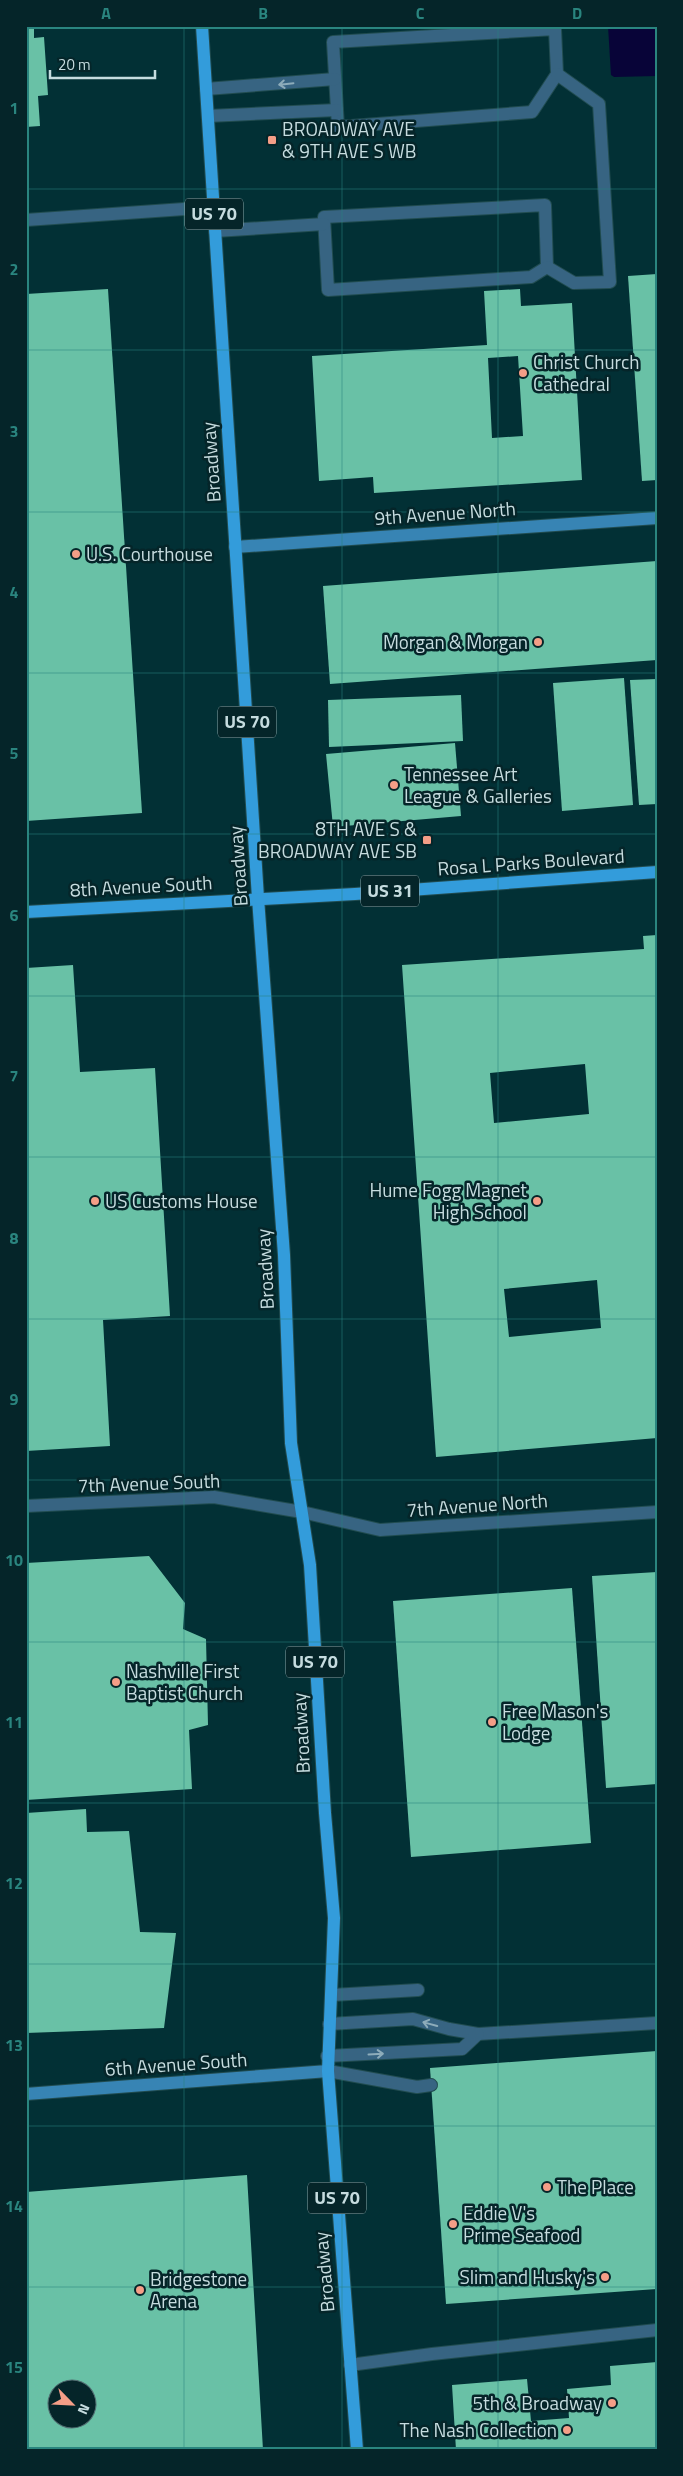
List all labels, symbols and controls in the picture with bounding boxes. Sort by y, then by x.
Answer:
text: A [101,1,111,25]
text: B [258,1,268,25]
text: C [416,1,425,25]
text: D [572,1,582,25]
scale bar [50,48,155,80]
text: 20 m [58,53,91,76]
one-way arrow [278,79,294,89]
text: 1 [10,96,18,120]
place label: BROADWAY AVE & 9TH AVE S WB [282,114,416,165]
marker: BROADWAY AVE & 9TH AVE S WB [266,134,278,146]
road number: US 70 [185,198,243,230]
text: 2 [10,257,18,281]
place label: Christ Church Cathedral [533,347,639,398]
marker: Christ Church Cathedral [517,367,529,379]
text: 3 [10,419,18,443]
street label: Broadway [193,421,228,503]
street label: 9th Avenue North [373,493,517,532]
place label: U.S. Courthouse [86,539,213,568]
marker: U.S. Courthouse [70,548,82,560]
text: 4 [10,580,19,604]
place label: Morgan & Morgan [383,627,528,656]
marker: Morgan & Morgan [532,636,544,648]
road number: US 70 [218,706,276,738]
text: 5 [10,741,19,765]
place label: Tennessee Art League & Galleries [404,759,552,810]
marker: Tennessee Art League & Galleries [388,779,400,791]
place label: 8TH AVE S & BROADWAY AVE SB [258,814,417,865]
street label: Broadway [220,825,255,907]
marker: 8TH AVE S & BROADWAY AVE SB [421,834,433,846]
street label: Rosa L Parks Boulevard [437,841,625,882]
street label: 8th Avenue South [69,867,213,904]
road number: US 31 [361,876,419,906]
text: 6 [10,903,19,927]
text: 7 [10,1064,18,1088]
place label: Hume Fogg Magnet High School [369,1175,527,1226]
place label: US Customs House [105,1186,258,1215]
marker: US Customs House [89,1195,101,1207]
marker: Hume Fogg Magnet High School [531,1195,543,1207]
text: 8 [10,1226,19,1250]
street label: Broadway [248,1228,281,1310]
text: 9 [10,1387,19,1411]
street label: 7th Avenue South [77,1466,221,1499]
street label: 7th Avenue North [405,1485,549,1524]
text: 10 [5,1548,23,1572]
road number: US 70 [286,1646,344,1678]
place label: Nashville First Baptist Church [126,1656,243,1707]
marker: Nashville First Baptist Church [110,1676,122,1688]
street label: Broadway [284,1692,317,1774]
place label: Free Mason's Lodge [502,1696,609,1747]
text: 11 [5,1710,23,1734]
marker: Free Mason's Lodge [486,1716,498,1728]
text: 12 [5,1871,23,1895]
one-way arrow [422,2019,438,2029]
text: 13 [5,2033,23,2057]
street label: 6th Avenue South [104,2044,248,2083]
one-way arrow [368,2049,384,2058]
place label: The Place [557,2172,634,2201]
marker: The Place [541,2181,553,2193]
road number: US 70 [308,2182,366,2214]
text: 14 [5,2194,23,2218]
place label: Eddie V's Prime Seafood [463,2198,580,2249]
marker: Eddie V's Prime Seafood [447,2218,459,2230]
street label: Broadway [306,2231,341,2313]
place label: Slim and Husky's [459,2262,595,2291]
place label: Bridgestone Arena [150,2264,247,2315]
marker: Slim and Husky's [599,2271,611,2283]
marker: Bridgestone Arena [134,2284,146,2296]
text: 15 [5,2355,23,2379]
north arrow [48,2378,98,2428]
place label: 5th & Broadway [472,2388,602,2417]
marker: 5th & Broadway [606,2397,618,2409]
text: N [73,2401,96,2418]
place label: The Nash Collection [400,2415,557,2444]
marker: The Nash Collection [561,2424,573,2436]

